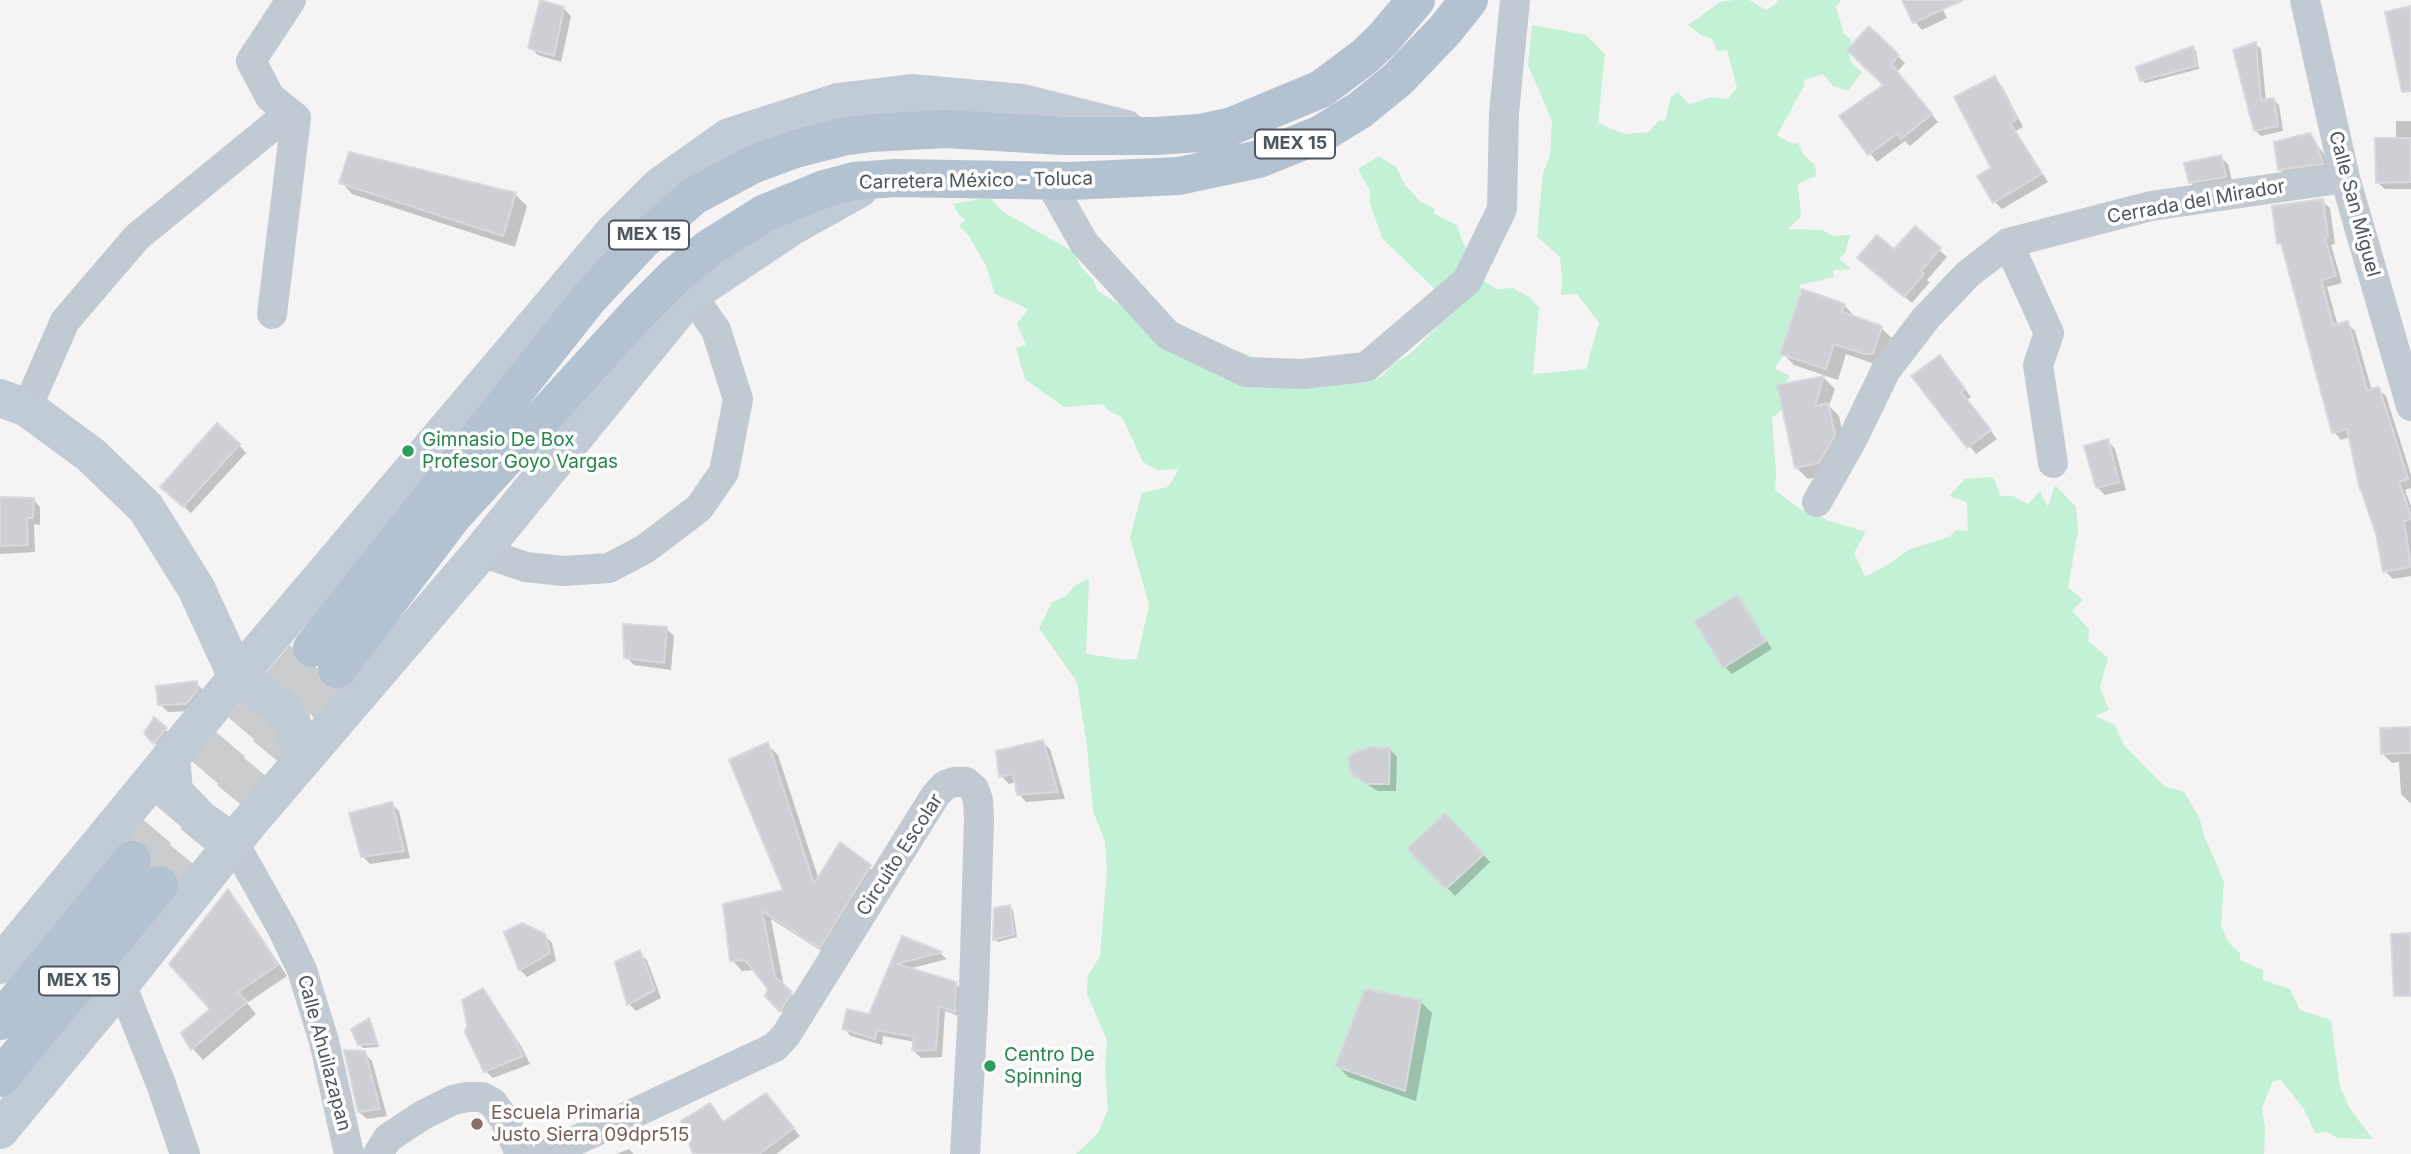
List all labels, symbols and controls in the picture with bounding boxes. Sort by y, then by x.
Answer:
street label: Calle San Miguel [2324,129,2384,279]
road number: MEX 15 [1255,130,1335,159]
street label: Carretera México - Toluca [859,168,1093,194]
street label: Cerrada del Mirador [2105,175,2287,229]
road number: MEX 15 [609,220,689,249]
place label: Gimnasio De Box Profesor Goyo Vargas [422,429,618,473]
marker: Gimnasio De Box Profesor Goyo Vargas [400,443,416,459]
street label: Circuito Escolar [852,790,948,920]
road number: MEX 15 [39,966,119,996]
street label: Calle Ahuilazapan [292,973,356,1133]
place label: Centro De Spinning [1004,1044,1095,1088]
marker: Centro De Spinning [982,1058,998,1074]
place label: Escuela Primaria Justo Sierra 09dpr515 [491,1102,689,1146]
marker: Escuela Primaria Justo Sierra 09dpr515 [469,1116,485,1132]

